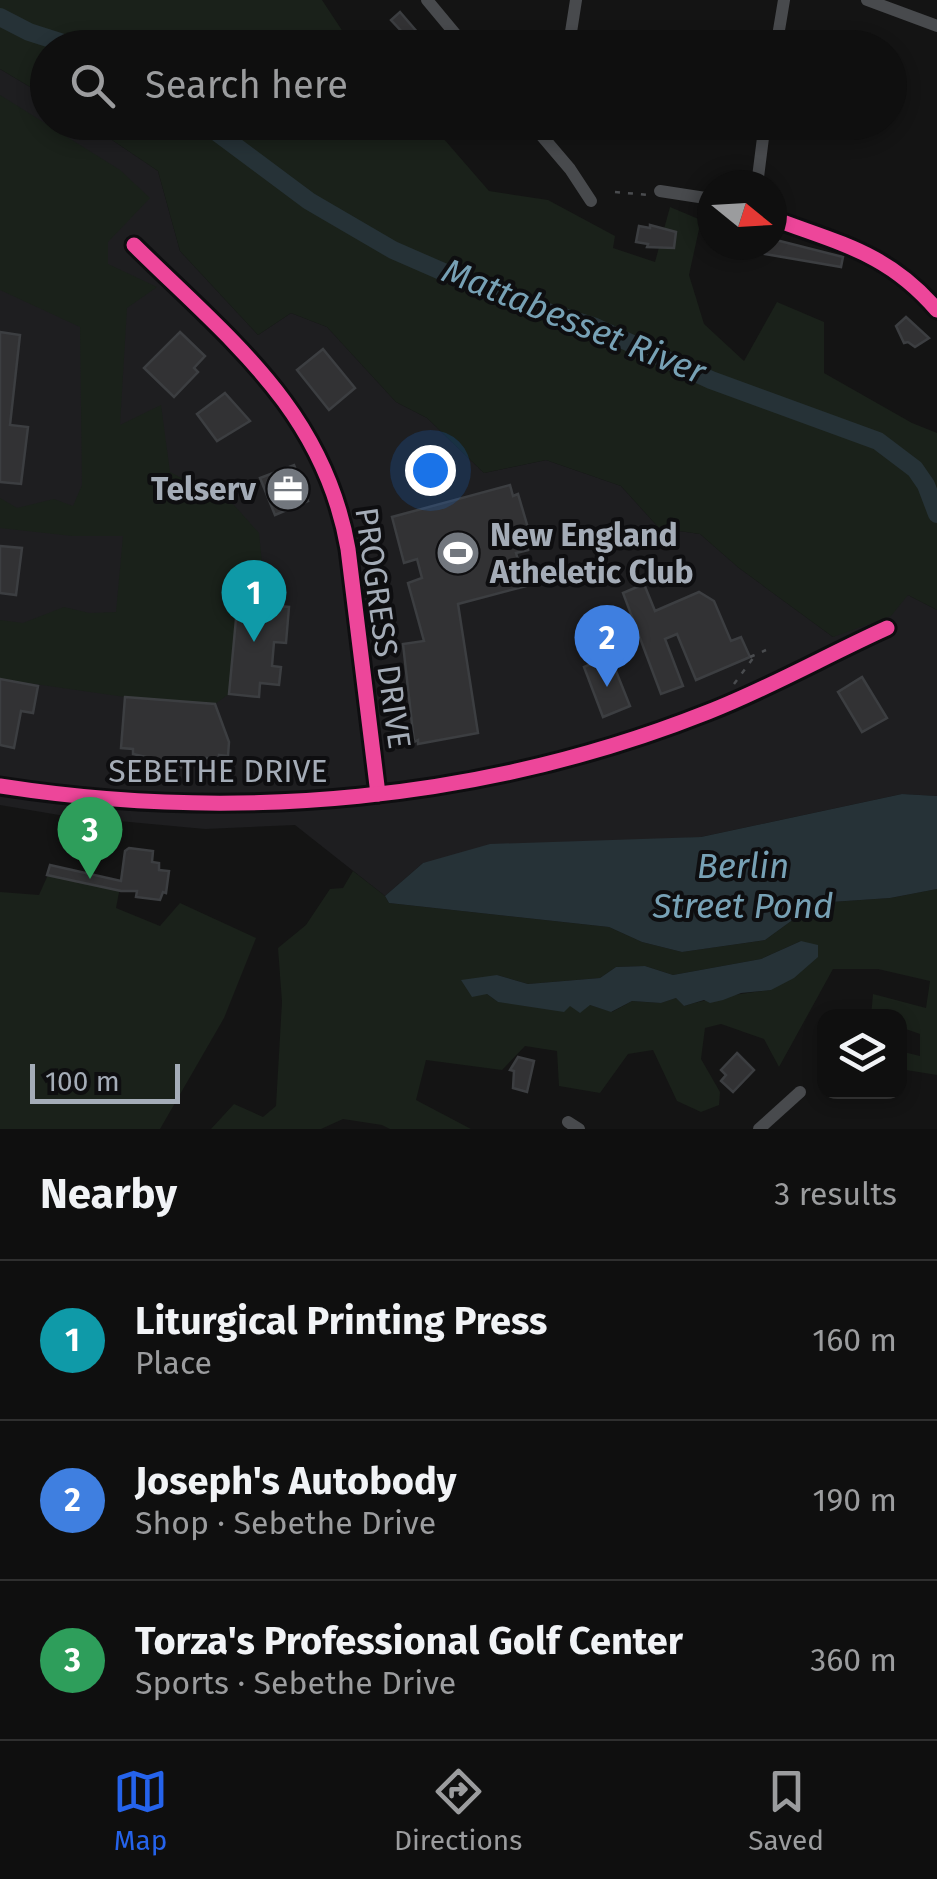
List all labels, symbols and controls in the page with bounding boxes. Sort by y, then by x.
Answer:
search box [30,30,907,140]
icon: search [65,58,120,113]
text: Search here [145,62,348,108]
north arrow [697,170,787,260]
water label: Mattabesset River [436,249,713,394]
your location [405,445,456,496]
office icon: Telserv [265,466,311,512]
place label: Telserv [151,470,257,508]
street label: PROGRESS DRIVE [347,505,419,751]
place label: New England Atheletic Club [489,516,694,591]
sports icon: New England Atheletic Club [435,530,481,576]
pin: 1 [222,560,286,642]
pin: 2 [574,604,640,687]
street label: SEBETHE DRIVE [108,752,328,790]
pin: 3 [58,796,122,879]
water label: Berlin Street Pond [651,845,834,927]
map controls [817,1009,907,1099]
button: layers [817,1009,907,1099]
scale bar [30,1059,180,1104]
text: 100 m [45,1065,120,1098]
text: Nearby [40,1169,177,1219]
text: 3 results [774,1175,897,1213]
text: Liturgical Printing Press [135,1298,547,1344]
text: 1 [65,1321,80,1359]
text: 160 m [812,1321,897,1359]
text: Place [135,1344,212,1382]
text: Joseph's Autobody [135,1458,457,1504]
text: 2 [64,1481,81,1519]
text: 190 m [813,1481,897,1519]
text: Shop · Sebethe Drive [135,1504,436,1542]
text: Torza's Professional Golf Center [135,1618,683,1664]
text: 3 [64,1641,81,1679]
text: 360 m [810,1641,897,1679]
text: Sports · Sebethe Drive [135,1664,456,1702]
tab: Map [113,1764,168,1857]
tab: Directions [394,1764,522,1857]
tab: Saved [748,1764,824,1857]

